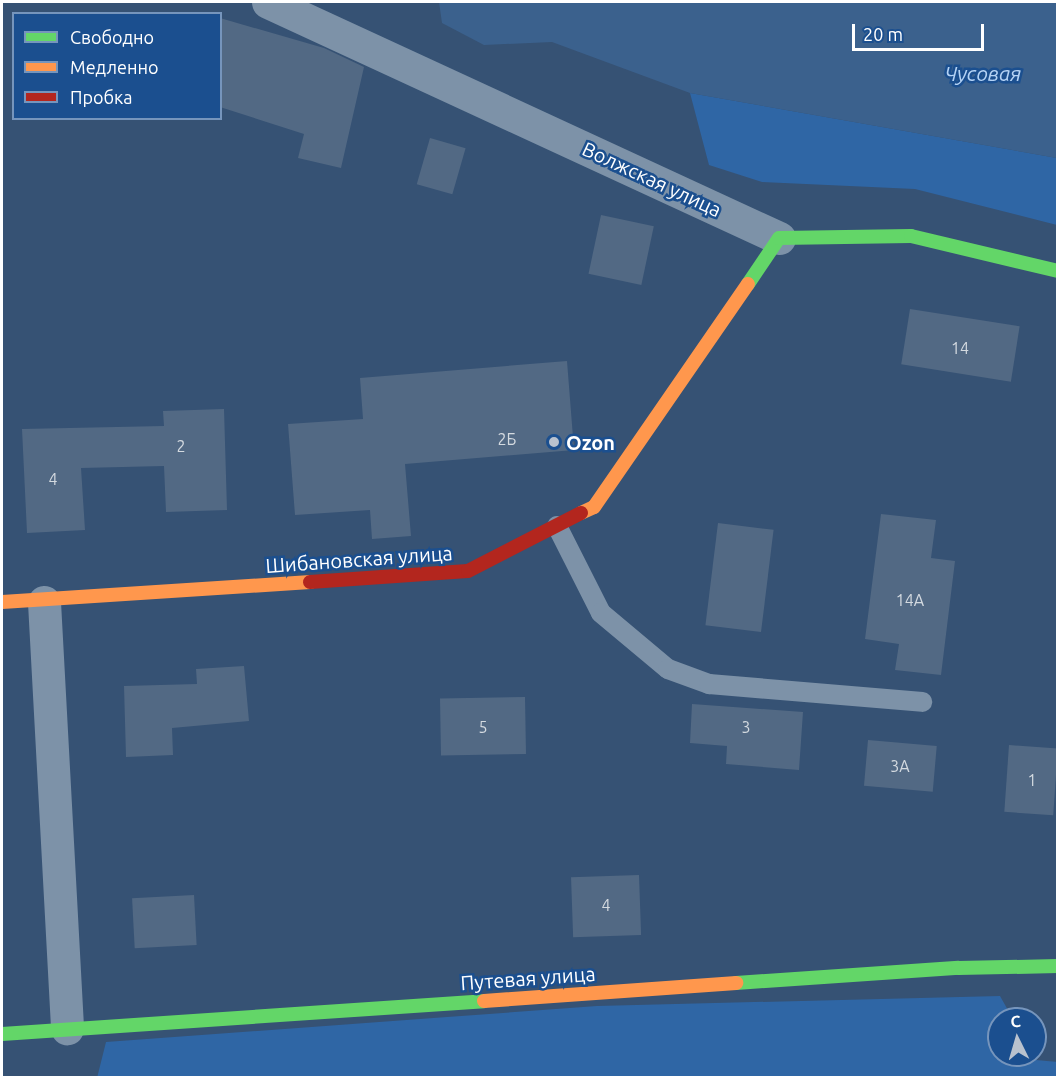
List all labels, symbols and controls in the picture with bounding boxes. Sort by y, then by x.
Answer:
legend [12,12,222,120]
scale bar [855,12,987,50]
text: 20 m [863,24,903,44]
text: Свободно [70,27,154,47]
text: Медленно [70,57,159,77]
water label: Чусовая [945,60,1021,86]
text: Пробка [70,87,133,107]
street label: Волжская улица [579,136,725,222]
house number: 14 [951,338,969,358]
house number: 2Б [498,429,516,449]
place label: Ozon [566,430,615,454]
marker: Ozon [547,435,561,449]
house number: 2 [176,436,186,456]
house number: 4 [48,469,58,489]
street label: Шибановская улица [265,540,453,578]
house number: 14А [896,590,924,610]
house number: 5 [478,717,488,737]
house number: 3 [741,717,751,737]
house number: 3А [890,756,910,776]
house number: 1 [1027,770,1037,790]
house number: 4 [601,895,611,915]
street label: Путевая улица [460,961,596,995]
north arrow [987,1007,1047,1067]
text: С [1010,1012,1021,1030]

